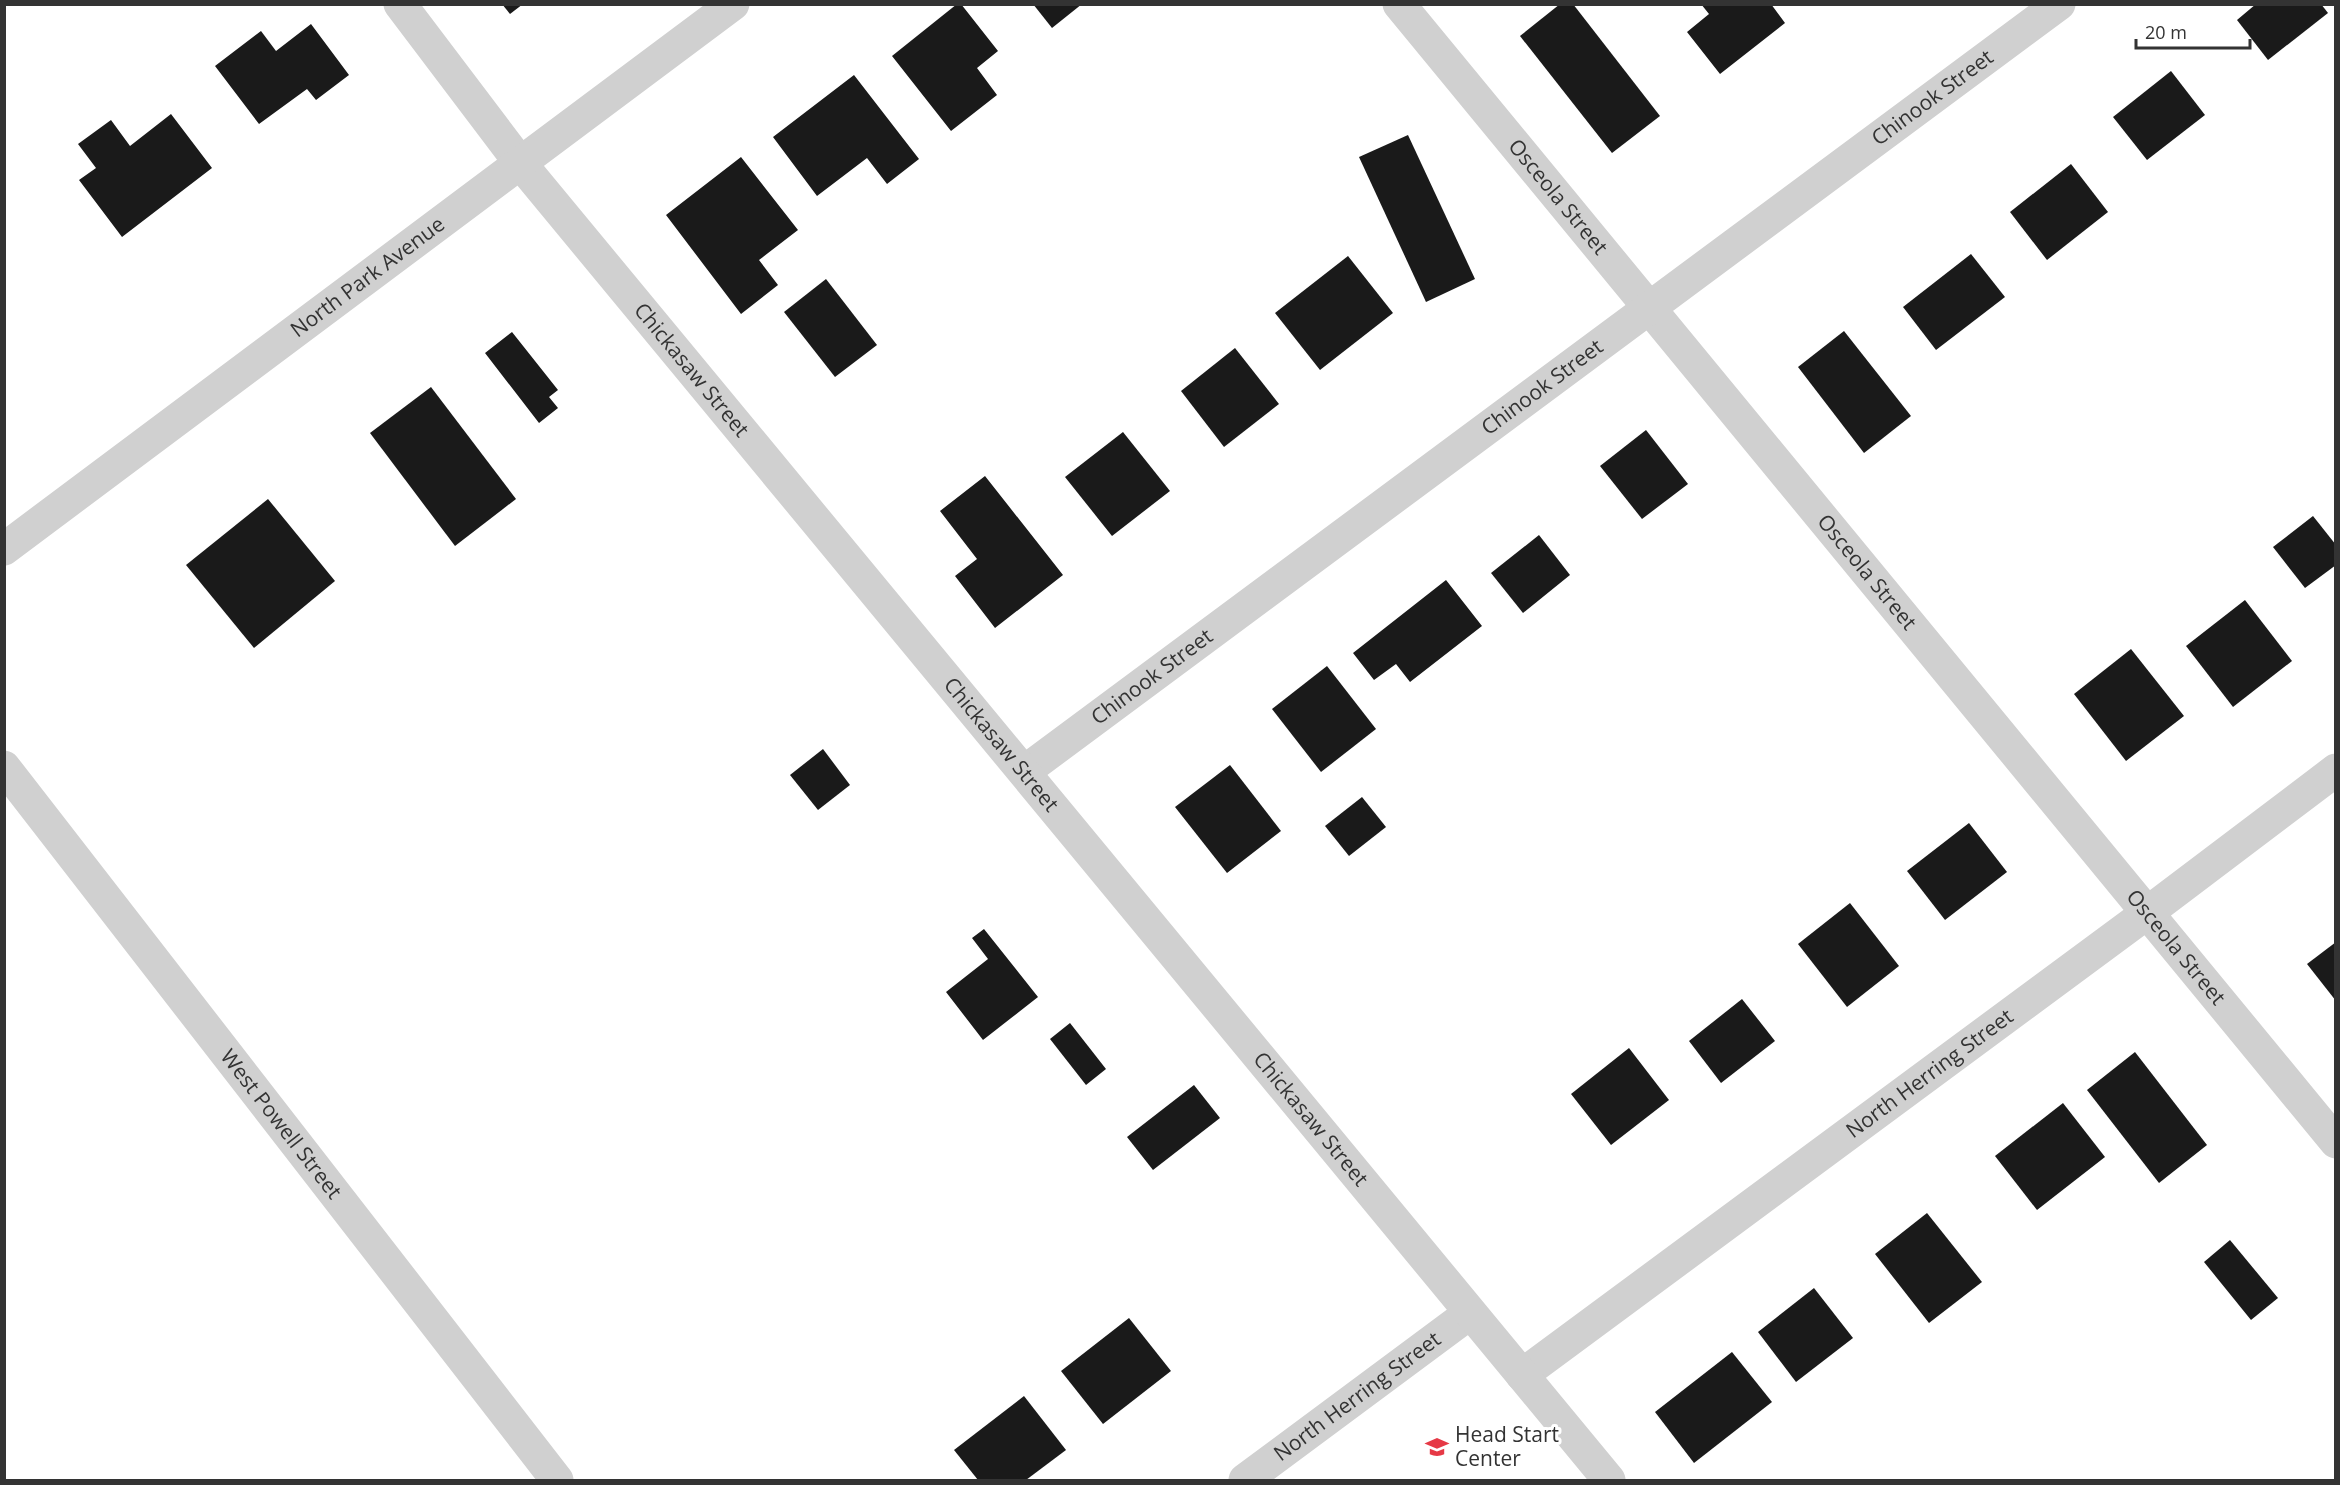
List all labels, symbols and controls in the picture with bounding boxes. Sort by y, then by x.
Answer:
scale bar [2136,12,2250,50]
text: 20 m [2145,20,2187,44]
street label: Chinook Street [1865,43,1998,151]
street label: Osceola Street [1503,133,1615,260]
street label: North Park Avenue [284,210,450,343]
street label: Chickasaw Street [628,296,756,442]
street label: Chinook Street [1475,332,1608,441]
street label: Osceola Street [1812,508,1924,635]
street label: Chinook Street [1085,622,1218,730]
street label: Chickasaw Street [938,671,1066,817]
street label: Osceola Street [2121,883,2232,1010]
street label: North Herring Street [1840,1002,2018,1144]
street label: West Powell Street [215,1043,349,1204]
street label: Chickasaw Street [1248,1046,1375,1192]
street label: North Herring Street [1268,1325,1446,1467]
place label: Head Start Center [1455,1420,1559,1472]
school or university icon: Head Start Center [1424,1434,1450,1460]

